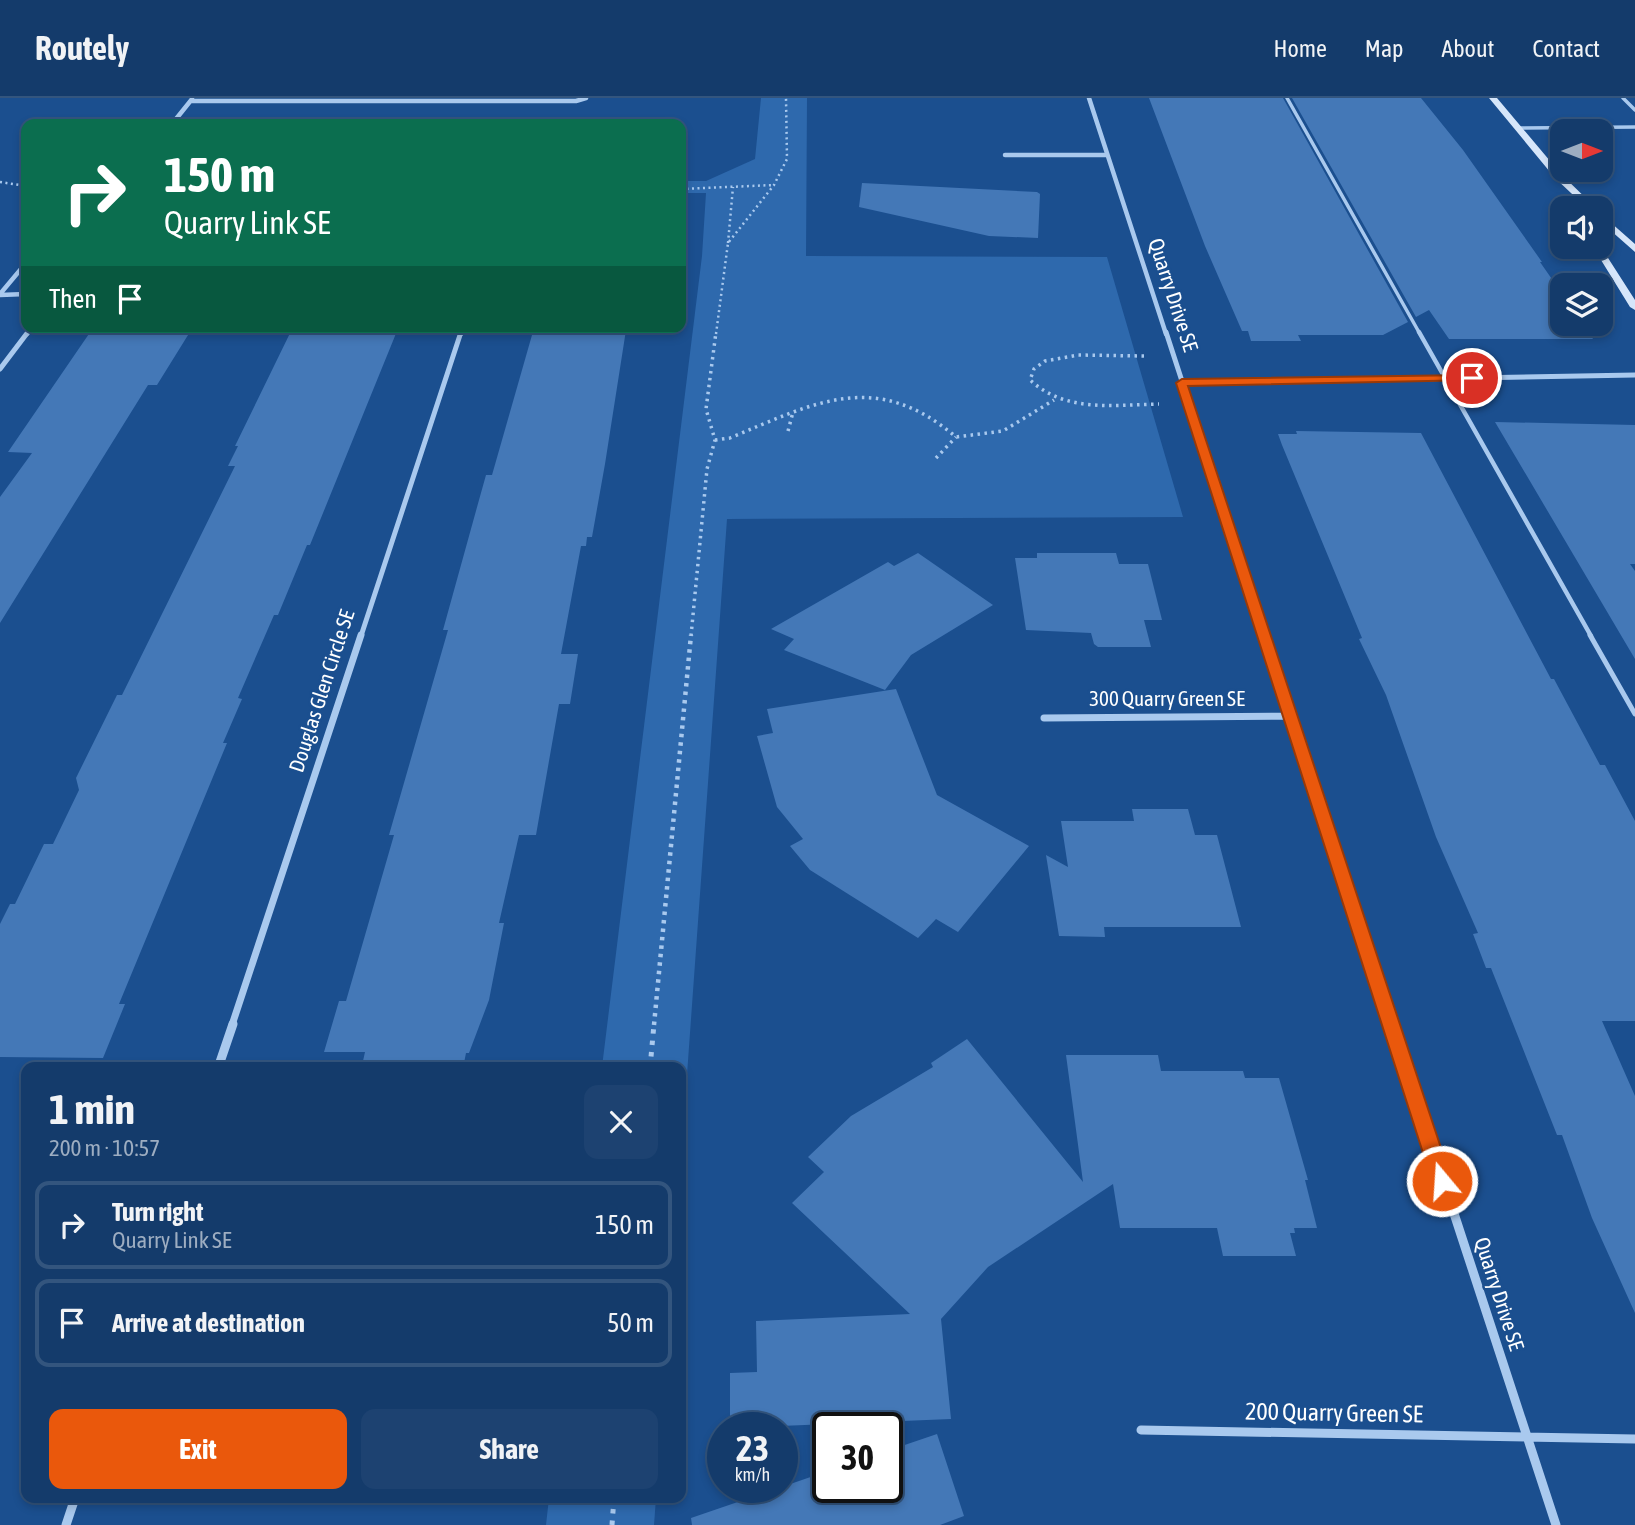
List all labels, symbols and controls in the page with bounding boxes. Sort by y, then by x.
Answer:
text: Routely [35,29,129,67]
text: Home [1273,35,1327,62]
text: Map [1365,35,1403,62]
text: About [1441,35,1494,62]
text: Contact [1532,35,1600,62]
north arrow [1550,119,1614,182]
map controls [1550,119,1613,336]
text: 150 m [164,146,275,202]
icon: right [49,147,140,238]
button: sound [1550,196,1613,259]
text: Quarry Link SE [164,204,330,241]
street label: Quarry Drive SE [1144,235,1204,354]
button: layers [1550,273,1613,336]
icon: arrive [111,280,149,318]
text: Then [49,284,97,314]
pin [1442,348,1502,408]
icon: arrive [1453,359,1491,397]
street label: Douglas Glen Circle SE [283,606,359,775]
street label: 300 Quarry Green SE [1089,686,1245,710]
text: 1 min [49,1085,135,1133]
button: close [584,1085,658,1159]
text: 200 m · 10:57 [49,1135,160,1161]
position arrow [1405,1144,1479,1218]
text: Turn right [112,1197,203,1227]
icon: right [53,1206,91,1244]
text: 150 m [595,1210,654,1240]
text: Quarry Link SE [112,1227,232,1253]
street label: Quarry Drive SE [1470,1234,1530,1353]
icon: arrive [53,1304,91,1342]
text: Arrive at destination [112,1308,305,1338]
text: 50 m [607,1308,654,1338]
street label: 200 Quarry Green SE [1245,1397,1423,1428]
button: Exit [49,1409,347,1489]
button: Share [361,1409,658,1489]
speed limit sign: 30 [812,1412,903,1503]
text: 23 [736,1428,769,1468]
text: km/h [735,1464,770,1485]

